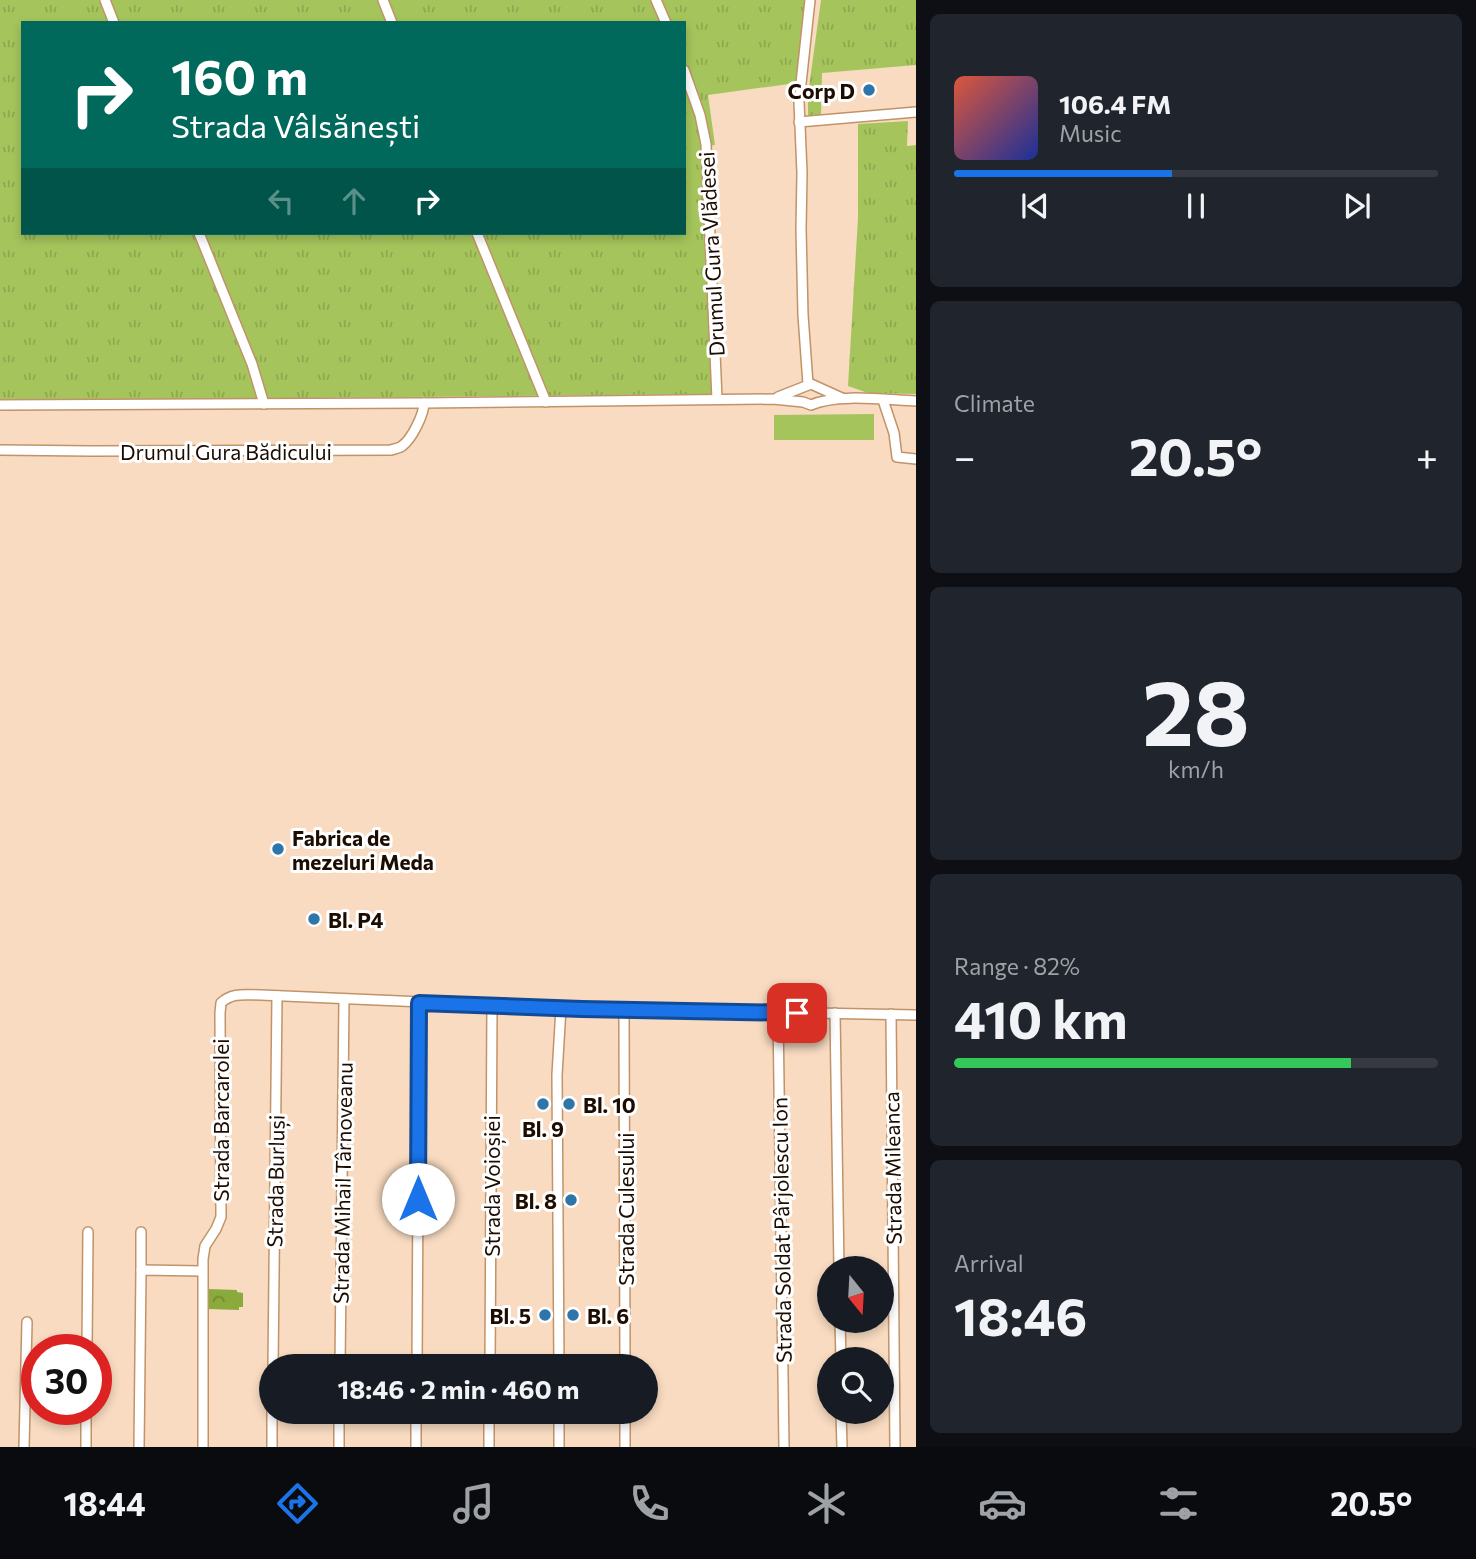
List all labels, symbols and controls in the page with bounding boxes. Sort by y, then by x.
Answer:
text: 160 m [171,45,308,105]
icon: right [56,49,147,140]
place label: Corp D [788,78,855,103]
marker: Corp D [861,82,877,98]
text: 106.4 FM [1059,88,1171,119]
text: Strada Vâlsănești [171,105,420,145]
text: Music [1059,119,1122,147]
street label: Drumul Gura Vlădesei [693,151,729,357]
icon: left [262,182,300,220]
icon: ahead [335,182,373,220]
icon: right [408,182,446,220]
icon: previous [1016,187,1054,225]
icon: pause [1177,187,1215,225]
icon: next [1338,187,1376,225]
text: Climate [954,389,1035,417]
text: 20.5° [1129,423,1262,487]
text: − [954,432,976,479]
text: + [1416,432,1438,479]
street label: Drumul Gura Bădicului [120,439,332,464]
text: 28 [1142,653,1250,765]
text: km/h [1168,755,1224,783]
place label: Fabrica de mezeluri Meda [292,825,434,874]
marker: Fabrica de mezeluri Meda [270,841,286,857]
place label: Bl. P4 [328,907,384,932]
marker: Bl. P4 [306,911,322,927]
text: Range · 82% [954,952,1080,980]
pin [767,983,827,1043]
text: 410 km [954,986,1128,1050]
icon: arrive [778,994,816,1032]
street label: Strada Barcarolei [208,1038,233,1202]
street label: Strada Mihail Târnoveanu [327,1062,357,1304]
street label: Strada Mileanca [878,1091,906,1245]
place label: Bl. 10 [583,1092,636,1117]
marker: Bl. 9 [535,1096,551,1112]
marker: Bl. 10 [561,1096,577,1112]
street label: Strada Soldat Pârjolescu Ion [766,1097,796,1363]
street label: Strada Burluși [261,1114,291,1248]
street label: Strada Voioșiei [479,1115,506,1257]
place label: Bl. 9 [522,1116,564,1141]
street label: Strada Culesului [613,1132,638,1286]
position arrow [381,1162,455,1236]
place label: Bl. 8 [515,1188,557,1213]
marker: Bl. 8 [563,1192,579,1208]
text: Arrival [954,1249,1024,1277]
north arrow [817,1256,894,1334]
map controls [817,1256,894,1424]
text: 18:46 [954,1283,1087,1347]
place label: Bl. 5 [490,1303,531,1328]
place label: Bl. 6 [587,1303,629,1328]
marker: Bl. 5 [537,1307,553,1323]
marker: Bl. 6 [565,1307,581,1323]
speed limit sign: 30 [21,1334,112,1425]
button: search [817,1347,894,1424]
text: 18:46 · 2 min · 460 m [338,1373,579,1404]
icon: directions [273,1479,322,1528]
icon: music [449,1479,498,1528]
icon: phone [625,1479,674,1528]
icon: climate [802,1479,851,1528]
icon: car [978,1479,1027,1528]
icon: filters [1154,1479,1203,1528]
text: 18:44 [64,1483,146,1523]
text: 20.5° [1330,1483,1412,1523]

